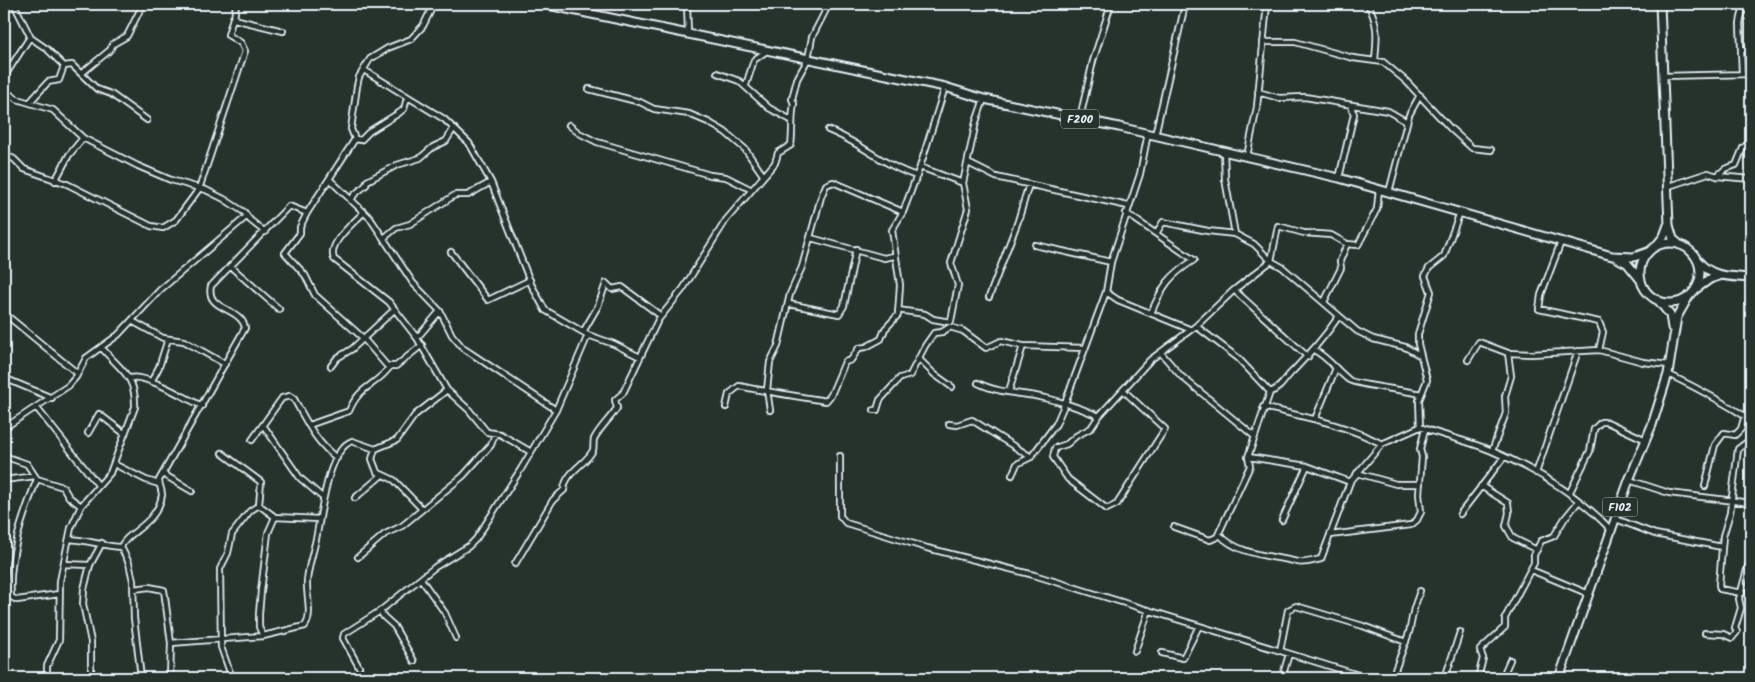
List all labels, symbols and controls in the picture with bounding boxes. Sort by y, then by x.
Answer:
road number: F200 [1061,110,1099,128]
road number: F102 [1602,498,1638,516]

